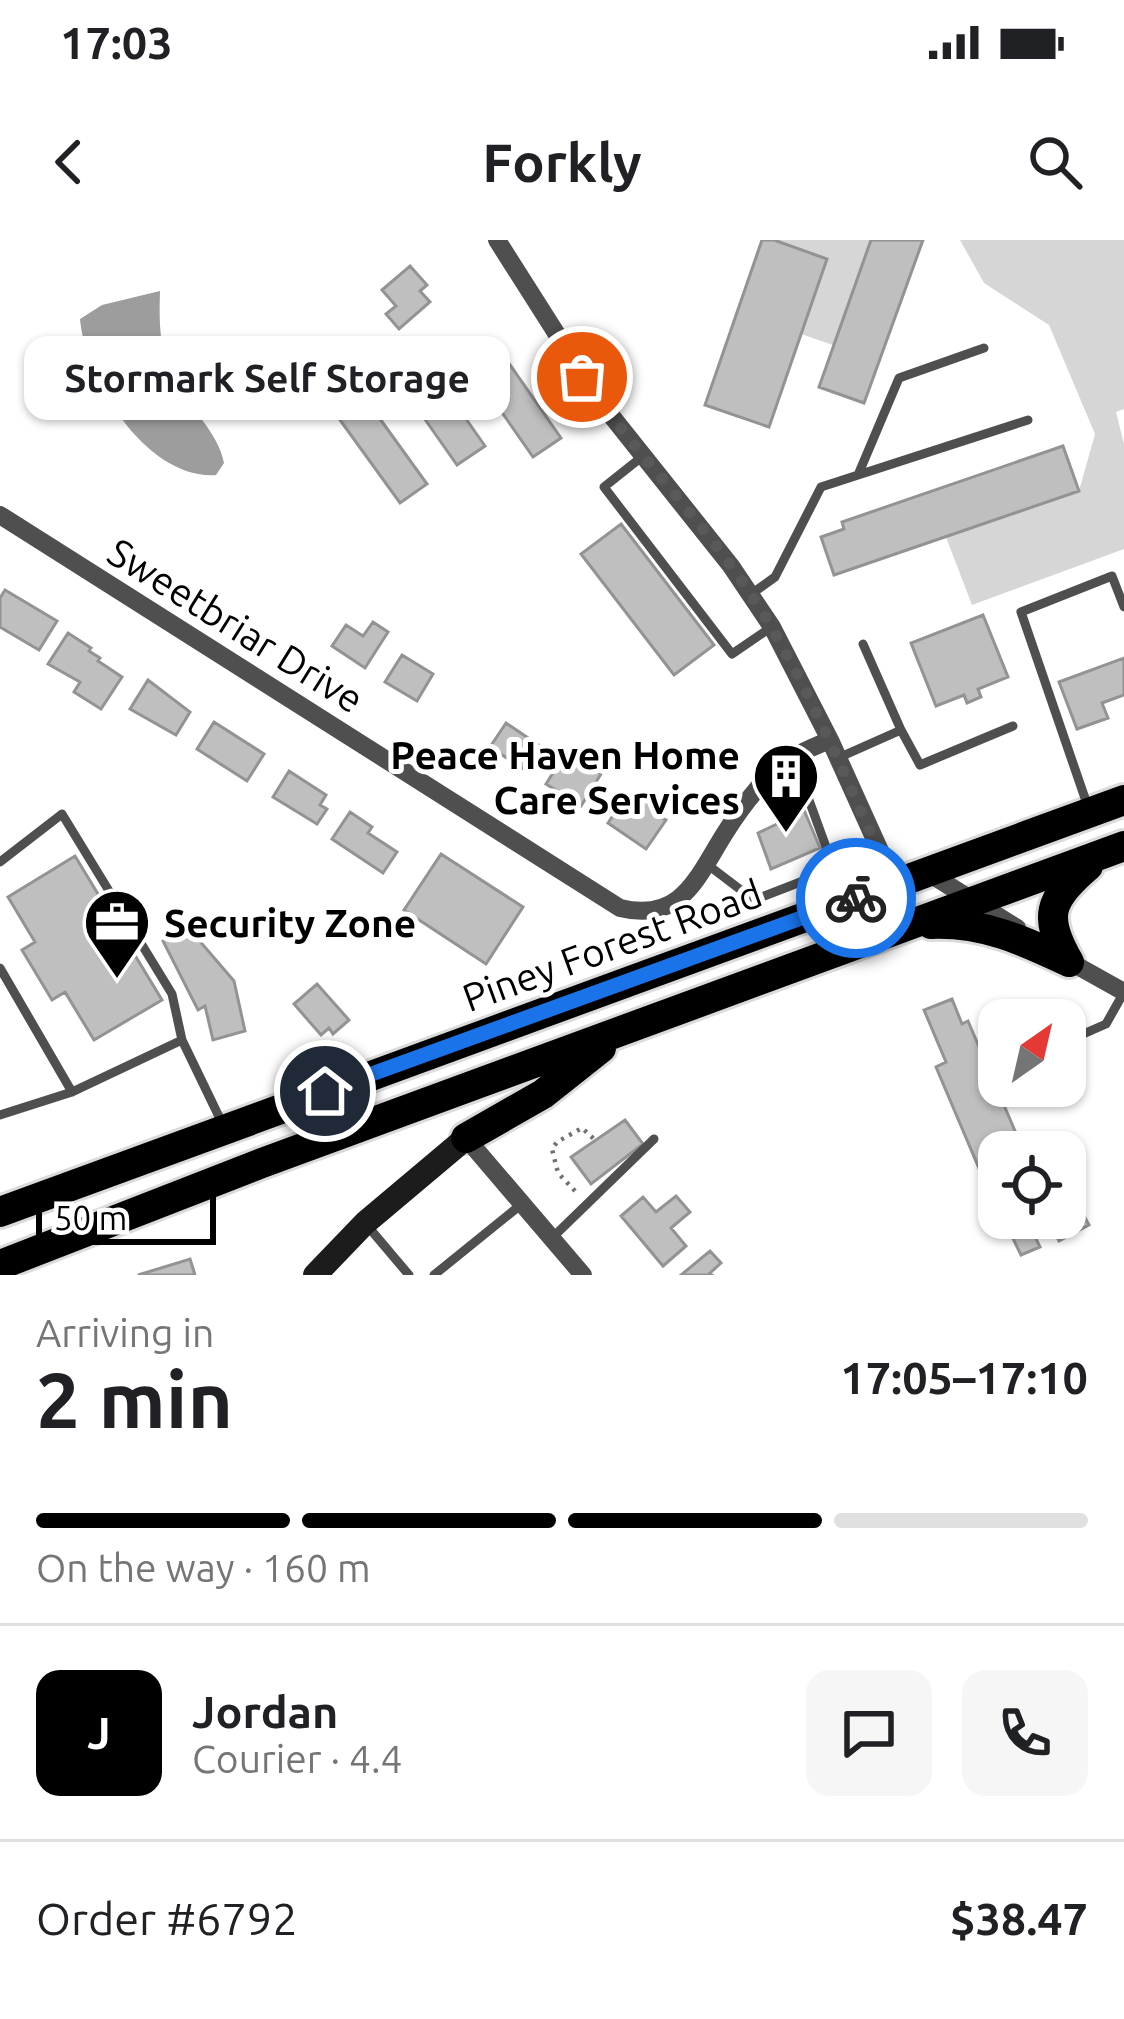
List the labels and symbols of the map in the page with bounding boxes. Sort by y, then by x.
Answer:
pin [531,326,633,428]
callout: Stormark Self Storage [24,335,510,419]
street label: Sweetbriar Drive [101,529,371,721]
place label: Peace Haven Home Care Services [390,733,740,821]
building icon: Peace Haven Home Care Services [751,741,821,835]
courier [796,838,916,958]
street label: Piney Forest Road [457,871,767,1019]
office icon: Security Zone [82,887,152,981]
place label: Security Zone [164,901,416,944]
north arrow [978,999,1086,1107]
pin [274,1040,376,1142]
scale bar [36,1191,216,1244]

